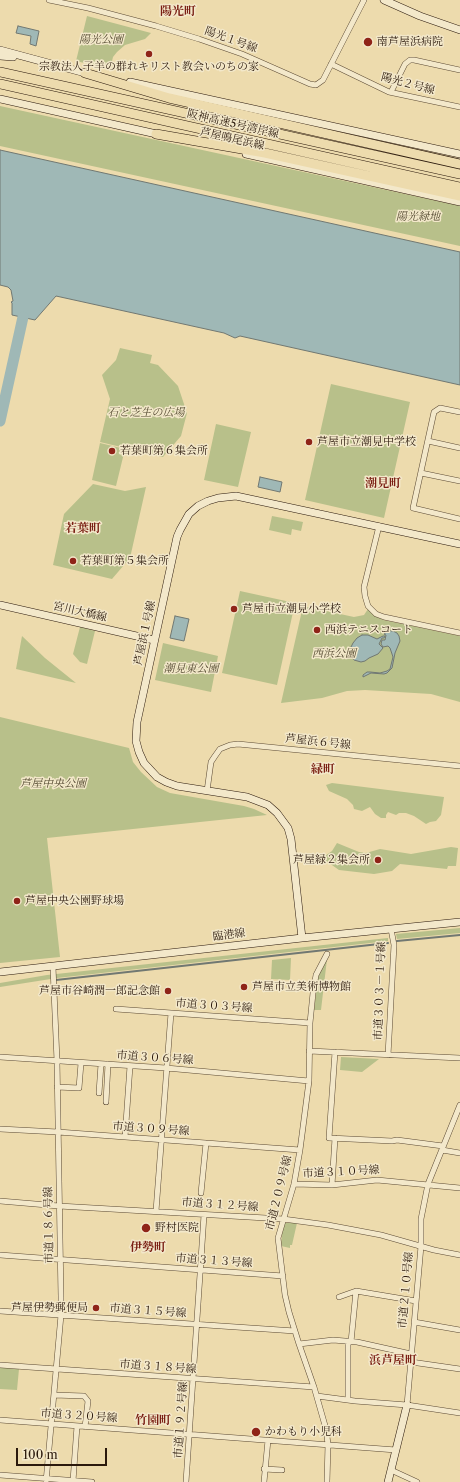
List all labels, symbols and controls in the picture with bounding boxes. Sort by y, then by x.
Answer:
district label: 陽光町 [160,5,196,19]
street label: 陽光１号線 [203,24,259,56]
park label: 陽光公園 [79,33,123,47]
place label: 南芦屋浜病院 [377,35,443,49]
marker: 南芦屋浜病院 [362,36,374,48]
marker: 宗教法人子羊の群れキリスト教会いのちの家 [144,49,154,59]
place label: 宗教法人子羊の群れキリスト教会いのちの家 [39,60,259,74]
street label: 陽光２号線 [380,71,436,97]
street label: 阪神高速5号湾岸線 [186,107,280,141]
street label: 芦屋鳴尾浜線 [198,125,266,153]
park label: 陽光緑地 [396,210,440,224]
park label: 石と芝生の広場 [108,406,184,420]
place label: 芦屋市立潮見中学校 [317,435,416,449]
marker: 芦屋市立潮見中学校 [304,437,314,447]
place label: 若葉町第６集会所 [120,444,208,458]
marker: 若葉町第６集会所 [107,446,117,456]
district label: 潮見町 [365,477,401,491]
district label: 若葉町 [65,522,101,536]
place label: 若葉町第５集会所 [81,554,169,568]
marker: 若葉町第５集会所 [68,556,78,566]
street label: 宮川大橋線 [52,599,108,625]
street label: 芦屋浜１号線 [132,599,158,667]
place label: 芦屋市立潮見小学校 [242,602,341,616]
marker: 芦屋市立潮見小学校 [229,604,239,614]
place label: 西浜テニスコート [325,623,413,637]
marker: 西浜テニスコート [312,625,322,635]
park label: 西浜公園 [312,647,356,661]
park label: 潮見東公園 [164,662,218,676]
street label: 芦屋浜６号線 [284,732,352,752]
district label: 緑町 [311,763,335,777]
park label: 芦屋中央公園 [20,777,86,791]
place label: 芦屋緑２集会所 [293,853,370,867]
marker: 芦屋緑２集会所 [373,855,383,865]
place label: 芦屋中央公園野球場 [25,894,124,908]
marker: 芦屋中央公園野球場 [12,896,22,906]
street label: 臨港線 [212,926,246,944]
street label: 市道３０３－１号線 [372,941,388,1041]
place label: 芦屋市立美術博物館 [252,980,351,994]
marker: 芦屋市立美術博物館 [239,982,249,992]
place label: 芦屋市谷崎潤一郎記念館 [39,984,160,998]
marker: 芦屋市谷崎潤一郎記念館 [163,986,173,996]
street label: 市道３０３号線 [175,997,253,1015]
street label: 市道３０６号線 [116,1049,194,1067]
street label: 市道３０９号線 [112,1120,190,1138]
street label: 市道２０９号線 [263,1154,295,1232]
street label: 市道３１０号線 [302,1163,380,1181]
street label: 市道１８６号線 [42,1186,56,1264]
street label: 市道３１２号線 [181,1196,259,1214]
place label: 野村医院 [155,1221,199,1235]
marker: 野村医院 [140,1222,152,1234]
district label: 伊勢町 [130,1241,166,1255]
street label: 市道２１０号線 [396,1251,416,1329]
street label: 市道３１３号線 [175,1252,253,1270]
place label: 芦屋伊勢郵便局 [11,1301,88,1315]
street label: 市道３１５号線 [109,1302,187,1320]
marker: 芦屋伊勢郵便局 [91,1303,101,1313]
district label: 浜芦屋町 [369,1354,417,1368]
street label: 市道３１８号線 [119,1358,197,1376]
street label: 市道１９２号線 [172,1381,190,1459]
street label: 市道３２０号線 [40,1407,118,1425]
district label: 竹園町 [135,1414,171,1428]
place label: かわもり小児科 [265,1425,342,1439]
marker: かわもり小児科 [250,1426,262,1438]
scale bar [18,1440,109,1466]
text: 100 m [23,1447,58,1462]

